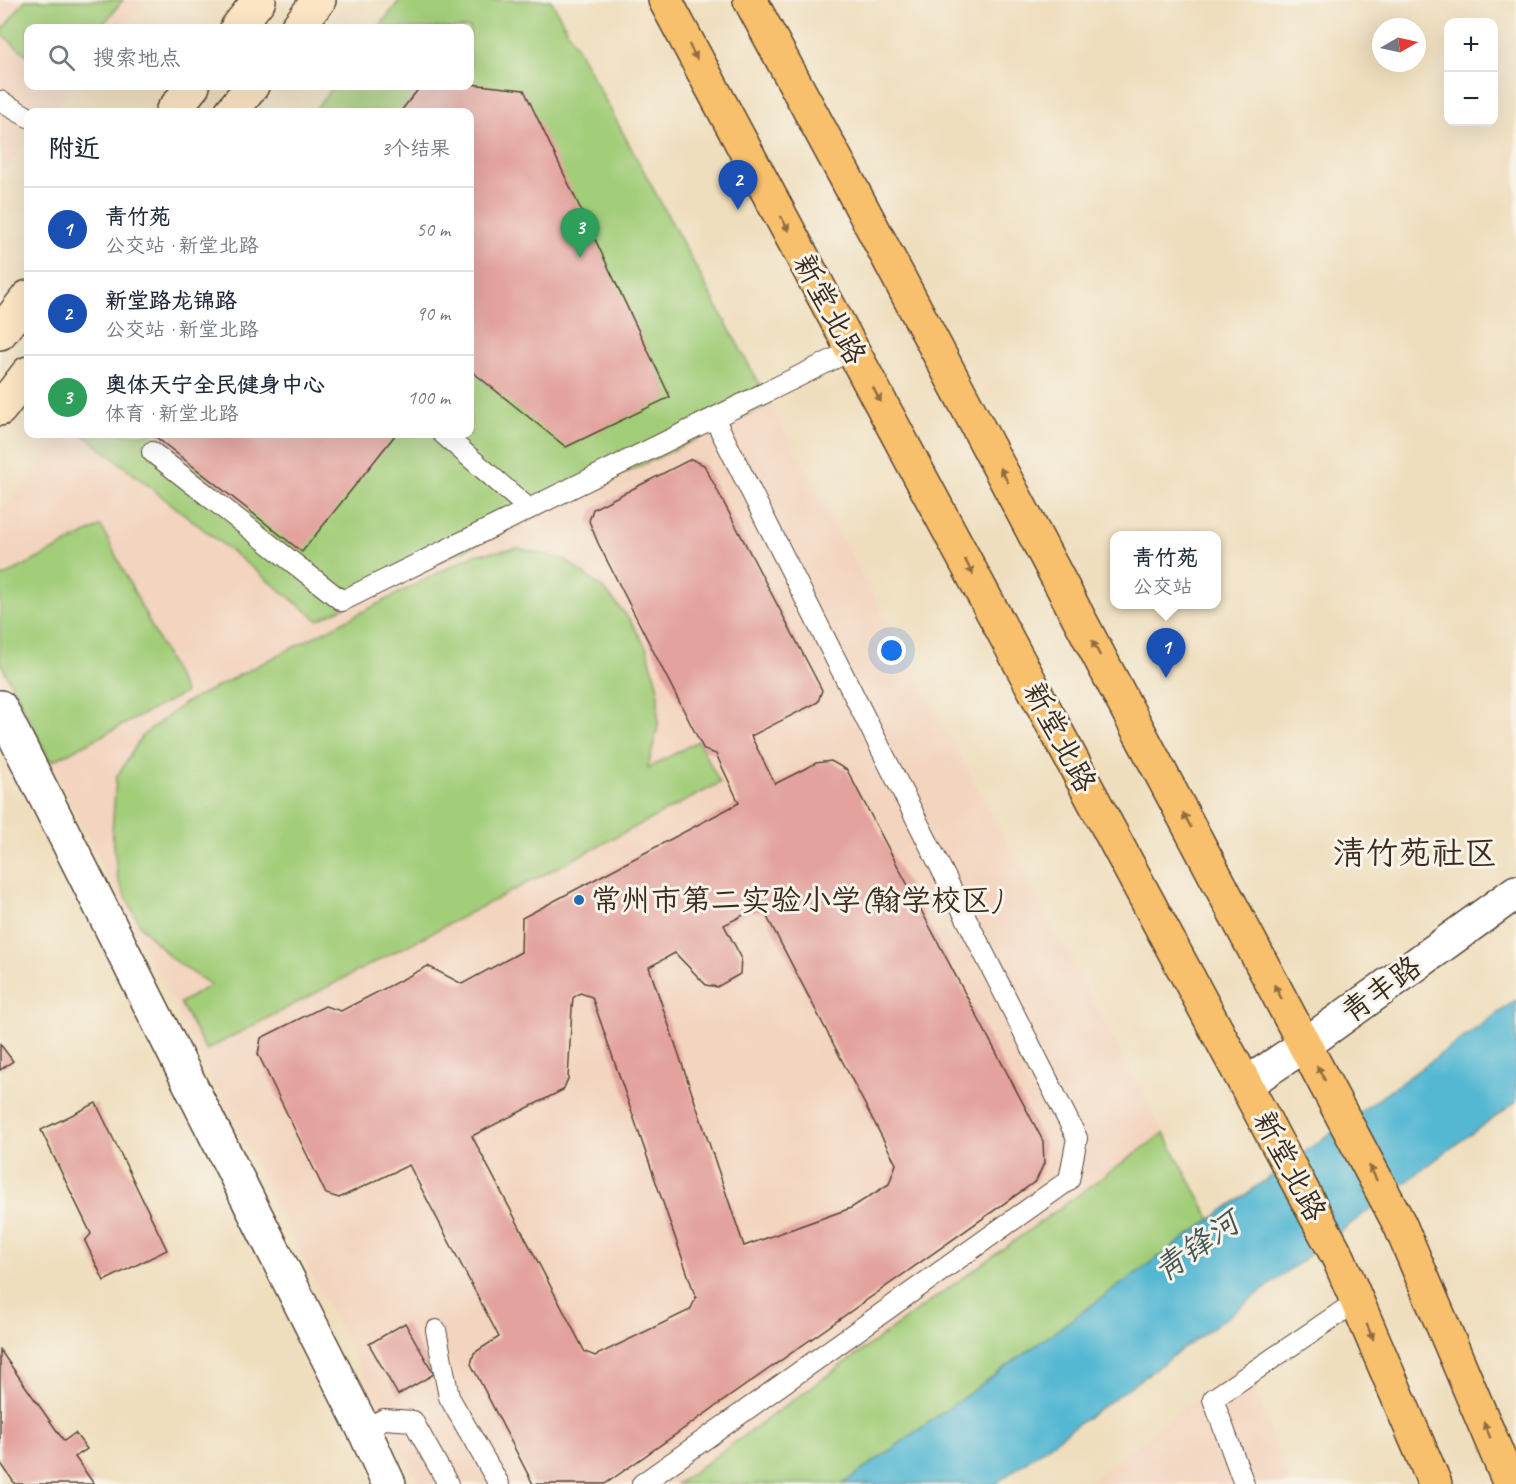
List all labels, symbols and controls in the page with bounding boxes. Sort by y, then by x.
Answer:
north arrow [1372,18,1426,72]
map controls [1444,18,1498,126]
button: + [1444,18,1498,72]
search box [24,24,474,90]
icon: search [45,41,78,74]
one-way arrow [688,43,698,60]
text: 搜索地点 [93,44,181,72]
button: − [1444,72,1498,126]
text: 附近 [48,132,100,165]
text: 3个结果 [381,136,450,161]
pin: 2 [718,160,758,210]
text: 青竹苑 [105,203,171,231]
pin: 3 [560,208,600,258]
one-way arrow [780,215,790,232]
text: 1 [63,217,72,242]
text: 50 m [416,217,450,242]
text: 公交站 · 新堂北路 [105,233,258,258]
street label: 新堂北路 [785,247,875,371]
text: 新堂路龙锦路 [105,287,237,315]
text: 2 [63,301,72,326]
text: 90 m [416,301,450,326]
text: 公交站 · 新堂北路 [105,317,258,342]
text: 奥体天宁全民健身中心 [105,371,325,399]
text: 3 [63,385,72,410]
text: 100 m [407,385,450,410]
one-way arrow [872,387,882,404]
text: 体育 · 新堂北路 [105,401,238,426]
one-way arrow [999,467,1009,484]
popup [1110,531,1221,609]
text: 青竹苑 [1132,544,1199,572]
one-way arrow [964,559,974,576]
text: 公交站 [1132,574,1192,599]
pin: 1 [1146,628,1186,678]
your location [877,636,906,665]
one-way arrow [1091,639,1101,656]
street label: 新堂北路 [1015,675,1105,799]
one-way arrow [1182,811,1192,828]
district label: 清竹苑社区 [1333,832,1498,874]
place label: 常州市第二实验小学(翰学校区) [591,881,1003,919]
marker: 常州市第二实验小学(翰学校区) [572,893,586,907]
street label: 青丰路 [1333,947,1429,1031]
one-way arrow [1273,984,1283,1001]
one-way arrow [1316,1064,1326,1081]
street label: 新堂北路 [1245,1104,1335,1228]
one-way arrow [1368,1164,1378,1181]
water label: 青锋河 [1145,1199,1251,1291]
one-way arrow [1366,1323,1375,1340]
one-way arrow [1482,1421,1491,1439]

